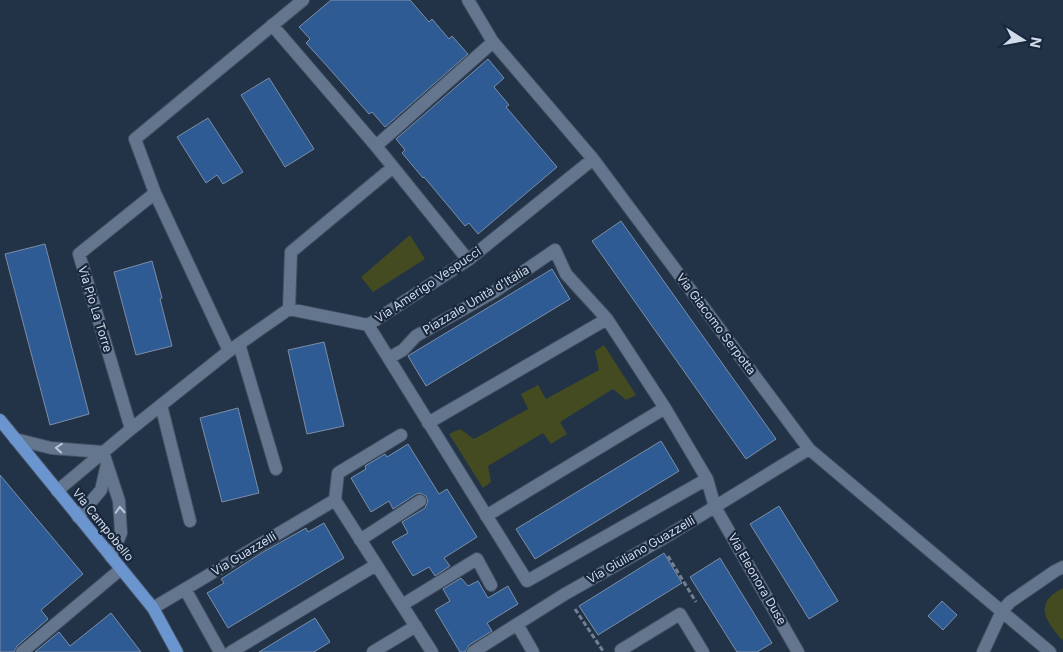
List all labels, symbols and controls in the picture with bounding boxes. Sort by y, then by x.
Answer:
north arrow [998,15,1048,65]
text: N [1027,36,1046,49]
street label: Via Amerigo Vespucci [372,243,484,326]
street label: Piazzale Unità d'Italia [420,262,532,337]
street label: Via Pio La Torre [75,264,116,354]
street label: Via Giacomo Serpotta [673,270,759,377]
one-way arrow [55,443,63,454]
street label: Via Campobello [69,485,137,564]
one-way arrow [114,506,125,514]
street label: Via Giuliano Guazzelli [584,513,697,587]
street label: Via Guazzelli [209,528,279,579]
street label: Via Eleonora Duse [725,530,790,627]

